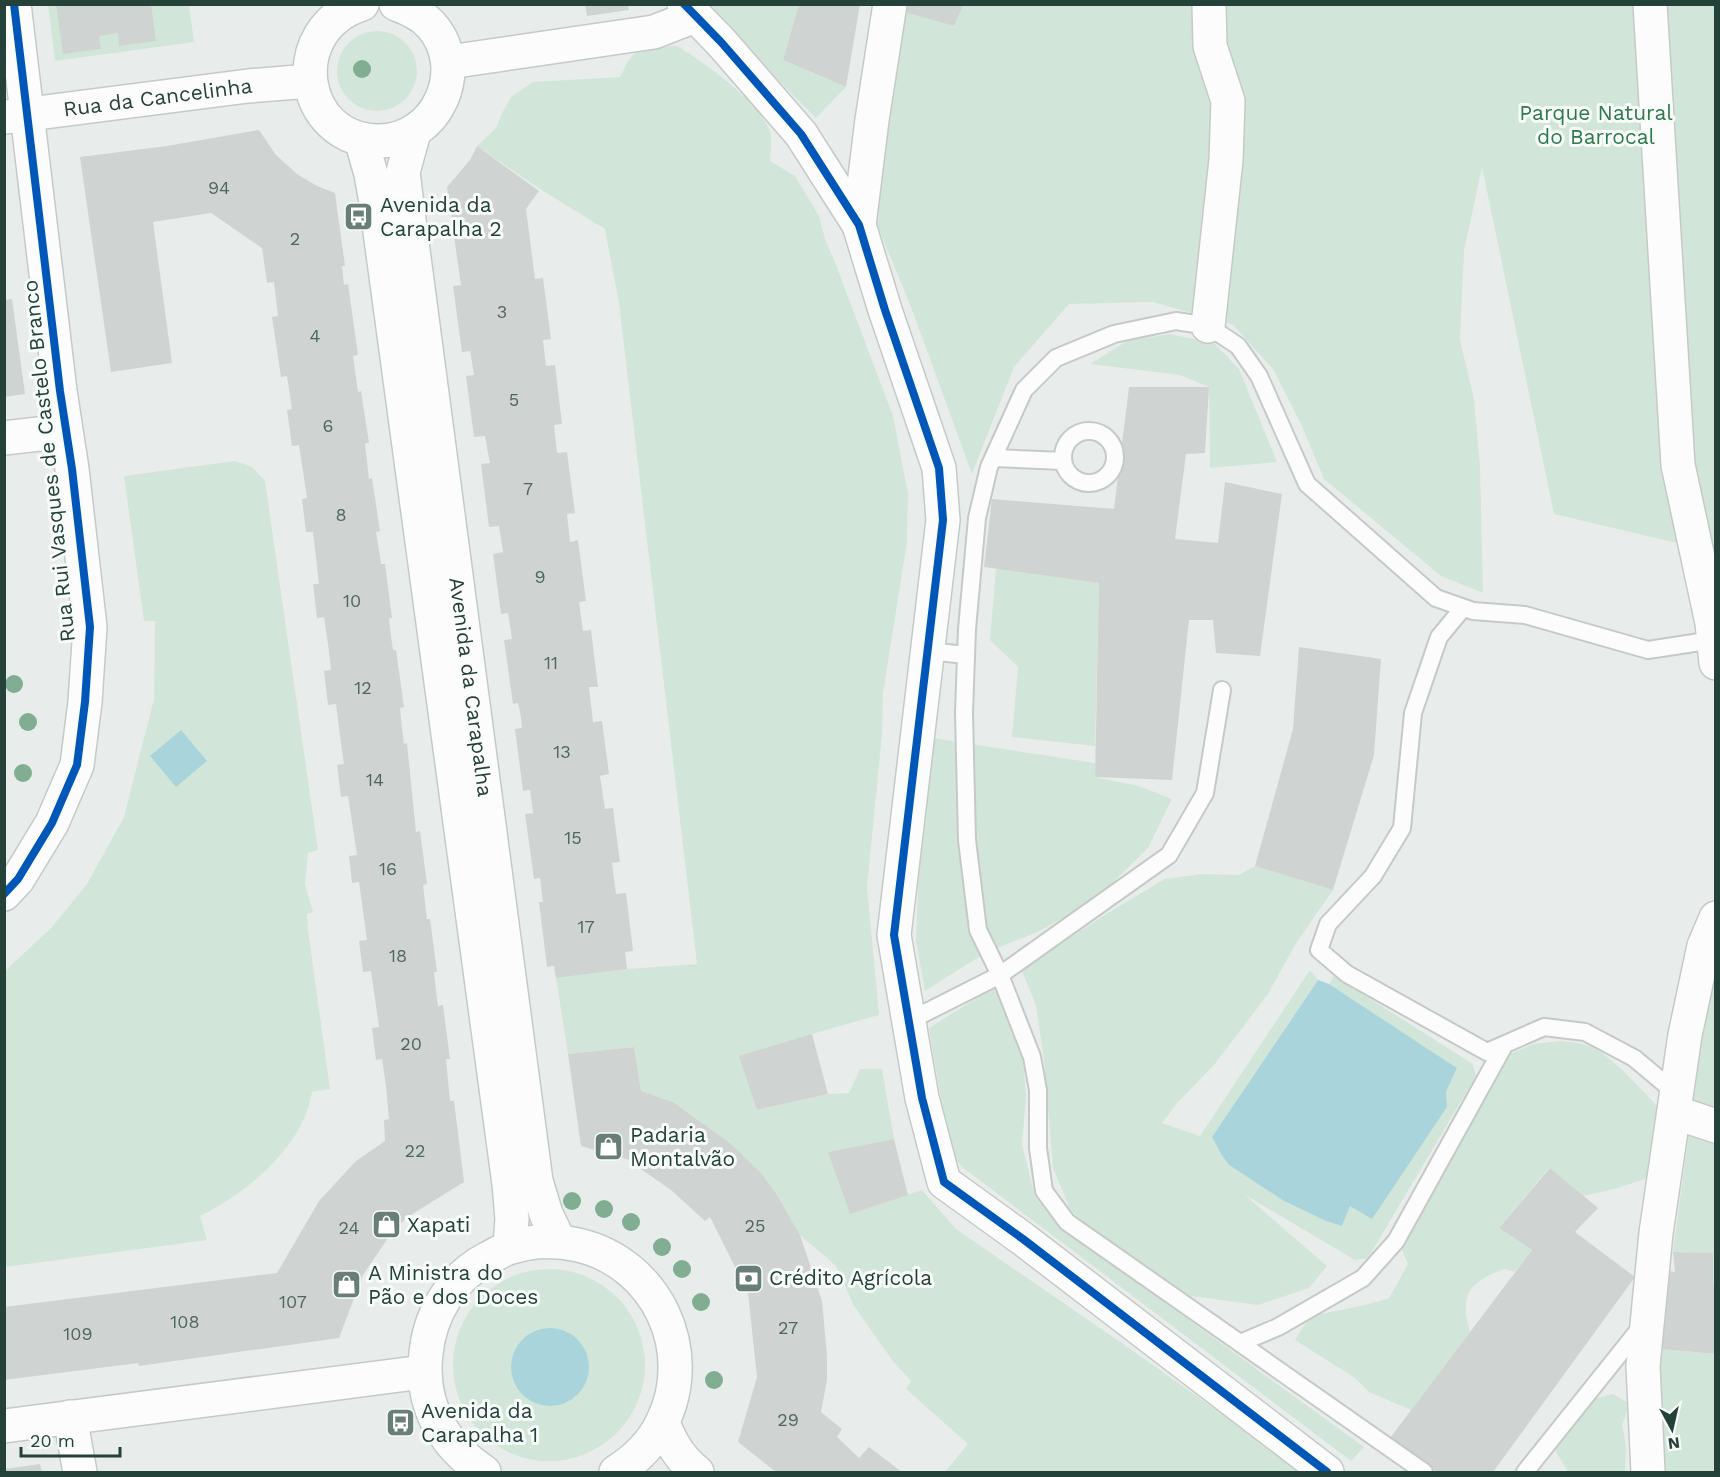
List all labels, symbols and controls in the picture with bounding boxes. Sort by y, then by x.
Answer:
street label: Rua da Cancelinha [62,73,254,122]
park label: Parque Natural do Barrocal [1519,100,1673,149]
house number: 94 [208,177,230,198]
place label: Avenida da Carapalha 2 [380,192,502,241]
bus stop icon: Avenida da Carapalha 2 [343,201,375,233]
house number: 2 [290,228,300,249]
street label: Rua Rui Vasques de Castelo Branco [17,279,80,643]
house number: 3 [497,301,507,322]
house number: 4 [310,325,321,346]
house number: 5 [509,389,519,410]
house number: 6 [323,415,333,436]
house number: 7 [523,478,533,499]
house number: 8 [335,504,347,525]
house number: 9 [534,566,546,587]
street label: Avenida da Carapalha [444,576,498,798]
house number: 10 [343,590,361,611]
house number: 11 [544,652,558,673]
house number: 12 [354,677,372,698]
house number: 13 [553,741,571,762]
house number: 14 [366,769,384,790]
house number: 15 [564,827,582,848]
house number: 16 [379,858,397,879]
house number: 17 [577,916,595,937]
house number: 18 [389,945,407,966]
house number: 20 [400,1033,422,1054]
place label: Padaria Montalvão [630,1122,735,1171]
shop icon: Padaria Montalvão [593,1131,625,1163]
house number: 22 [405,1140,426,1161]
shop icon: Xapati [370,1209,402,1241]
place label: Xapati [407,1212,470,1237]
house number: 25 [745,1215,765,1236]
house number: 24 [339,1217,359,1238]
place label: A Ministra do Pão e dos Doces [368,1260,538,1309]
bank icon: Crédito Agrícola [732,1262,764,1294]
place label: Crédito Agrícola [769,1265,932,1290]
shop icon: A Ministra do Pão e dos Doces [331,1269,363,1301]
house number: 107 [279,1291,307,1312]
house number: 108 [170,1311,200,1332]
house number: 27 [778,1317,798,1338]
house number: 109 [63,1323,93,1344]
place label: Avenida da Carapalha 1 [421,1398,538,1447]
north arrow [1642,1399,1702,1459]
bus stop icon: Avenida da Carapalha 1 [384,1407,416,1439]
house number: 29 [777,1409,799,1430]
scale bar [21,1420,120,1458]
text: 20 m [30,1430,75,1451]
text: N [1667,1433,1681,1454]

